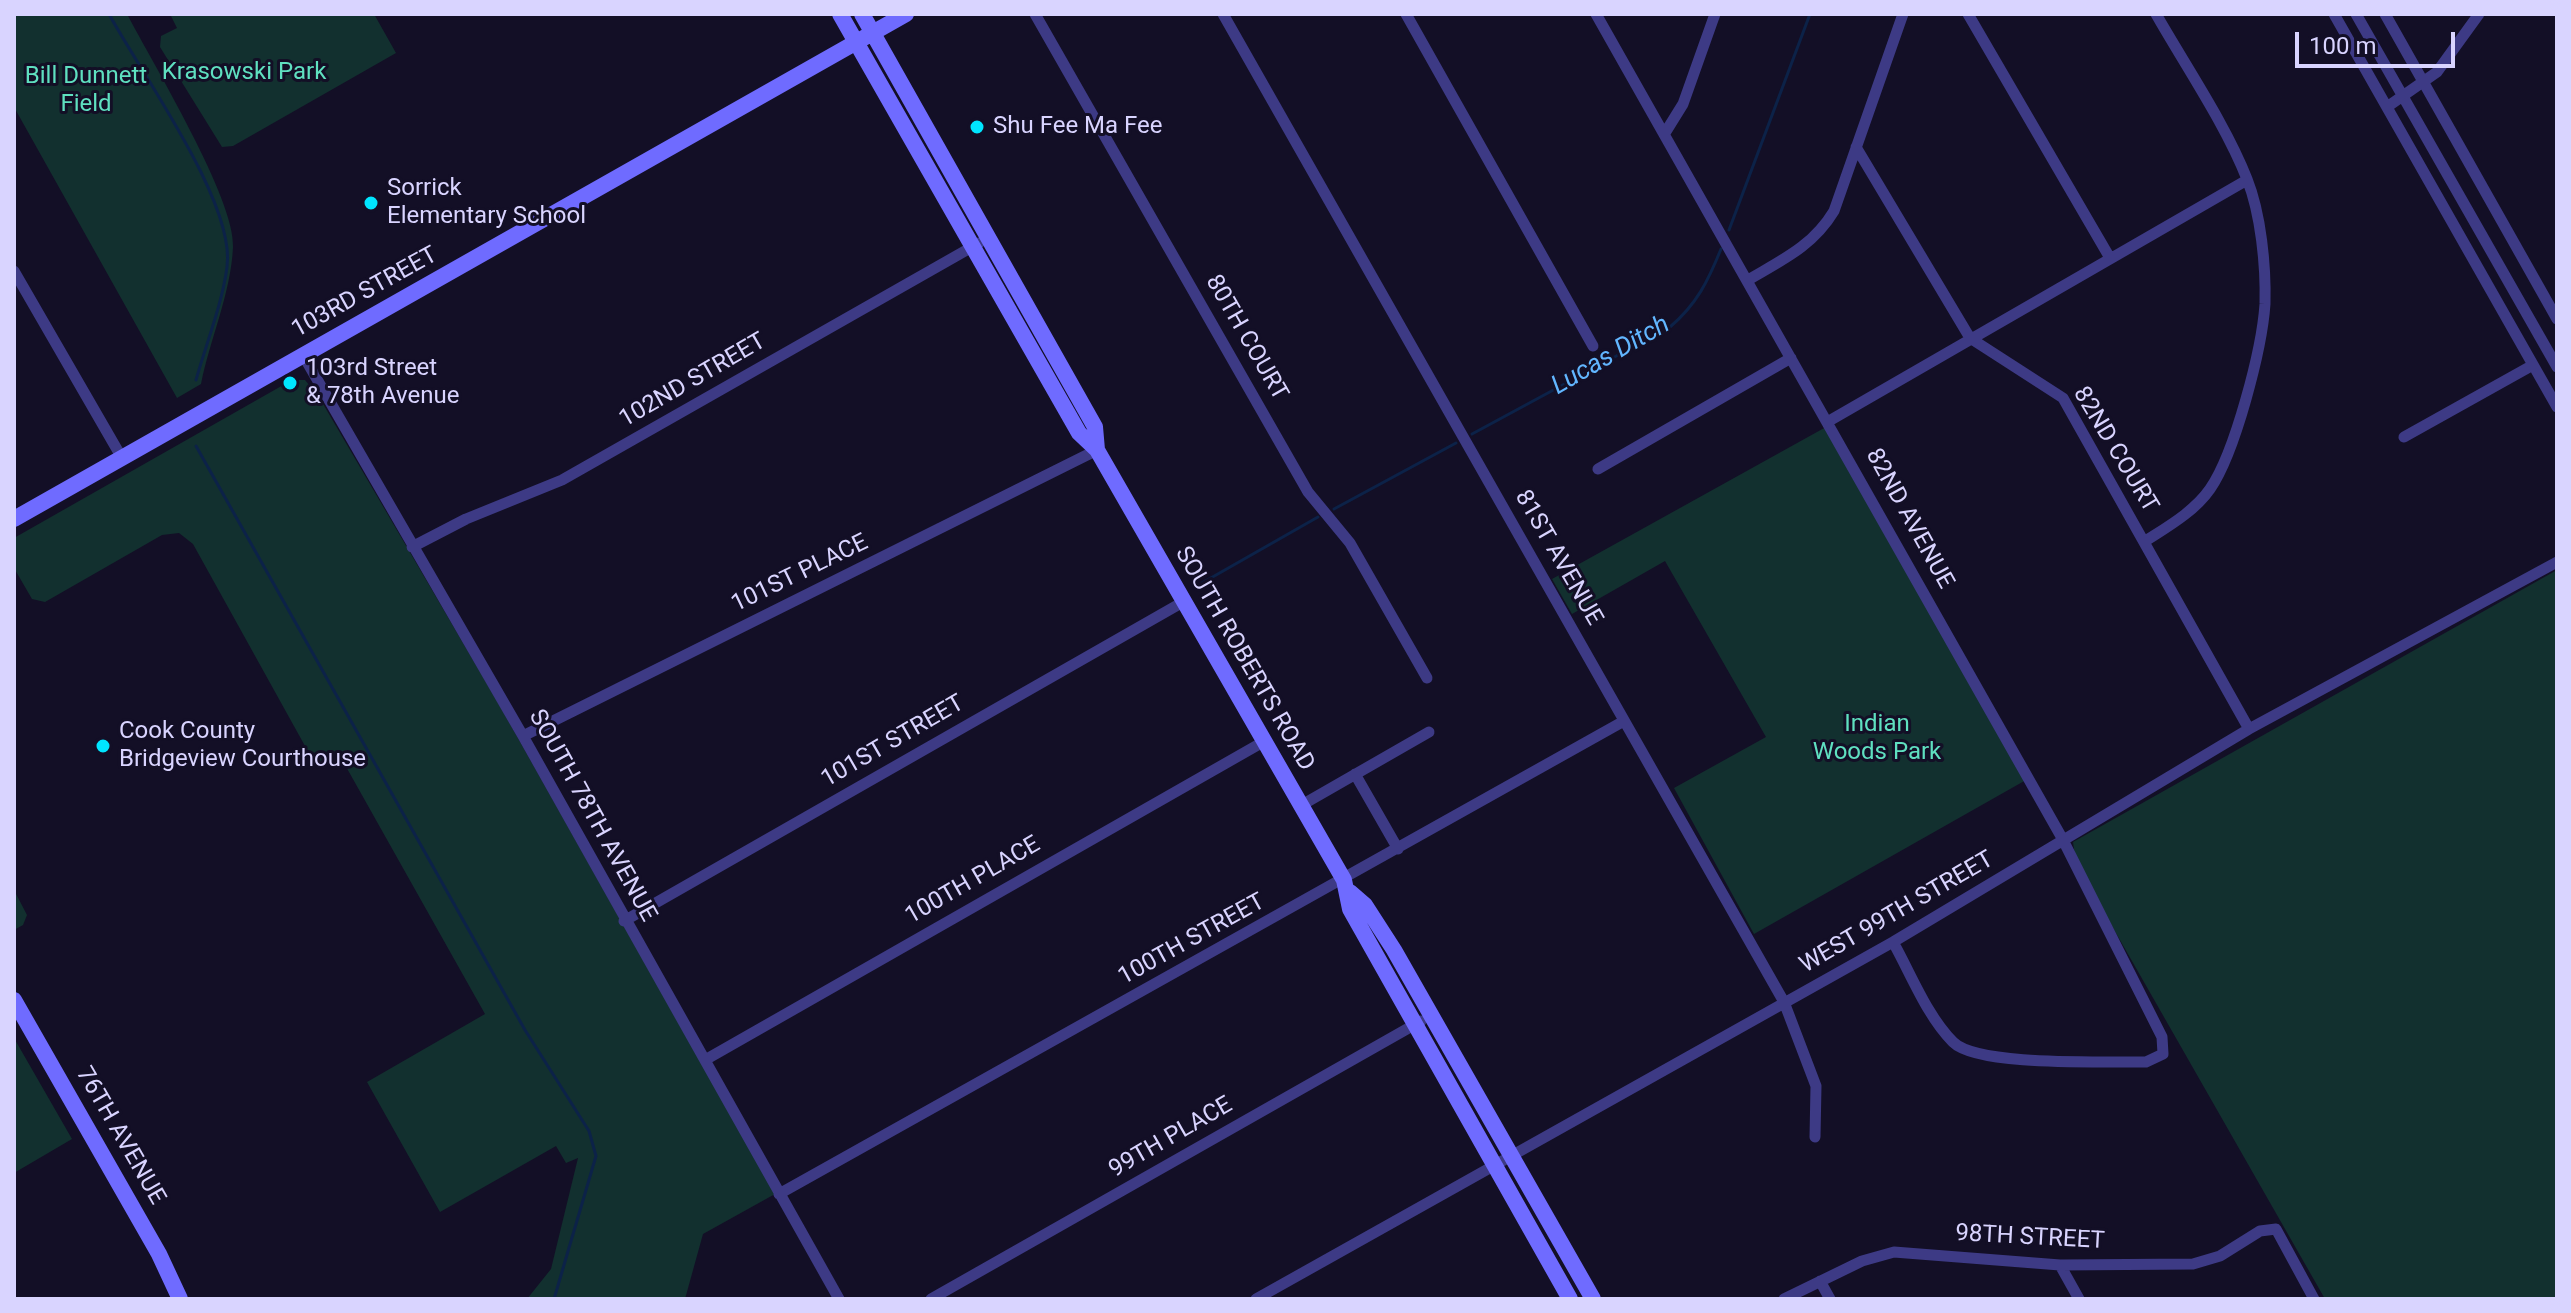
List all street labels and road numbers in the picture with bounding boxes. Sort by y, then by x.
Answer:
street label: 103RD STREET [287,241,443,345]
street label: 80TH COURT [1198,270,1294,406]
street label: 102ND STREET [615,327,771,435]
street label: 82ND COURT [2066,382,2164,518]
street label: 82ND AVENUE [1859,444,1959,594]
street label: 81ST AVENUE [1508,485,1608,631]
street label: 101ST PLACE [727,529,873,619]
street label: SOUTH ROBERTS ROAD [1168,542,1320,776]
street label: 101ST STREET [816,689,970,795]
street label: SOUTH 78TH AVENUE [522,705,662,927]
street label: 100TH PLACE [900,831,1046,931]
street label: WEST 99TH STREET [1795,846,1999,980]
street label: 100TH STREET [1114,888,1270,992]
street label: 76TH AVENUE [69,1062,171,1210]
street label: 99TH PLACE [1104,1091,1238,1185]
street label: 98TH STREET [1955,1220,2105,1256]

